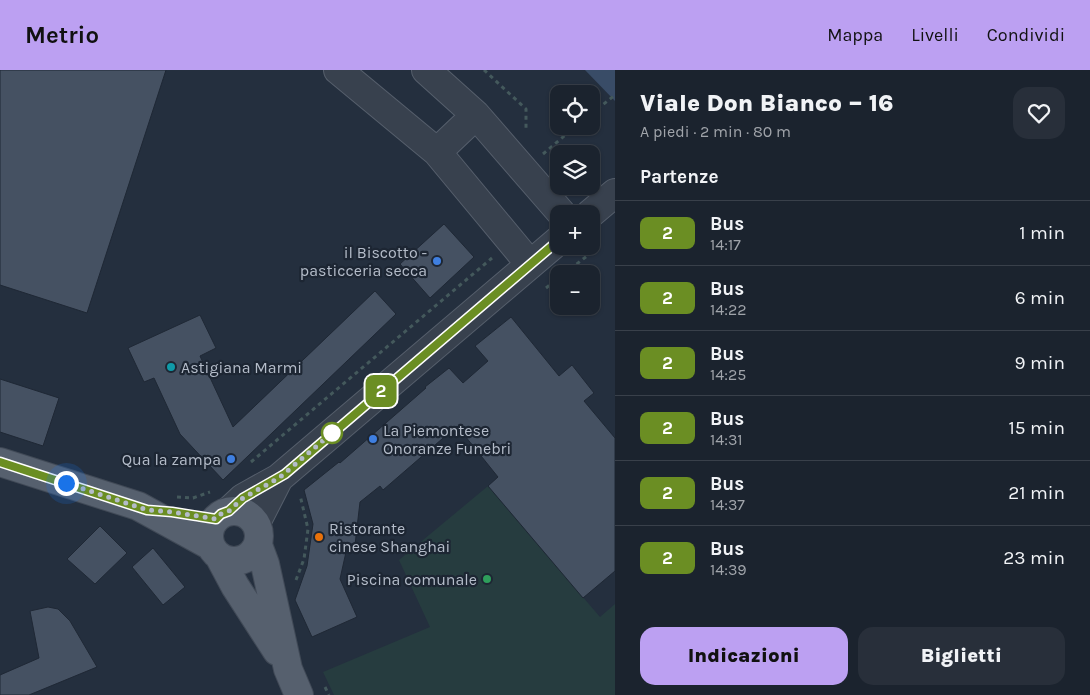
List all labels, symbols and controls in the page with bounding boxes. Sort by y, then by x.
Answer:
text: Metrio [25,21,99,49]
text: Mappa [827,24,883,46]
text: Livelli [911,24,959,46]
text: Condividi [987,24,1065,46]
map controls [550,85,600,315]
button: locate [550,85,600,135]
button: heart [1013,87,1065,139]
text: Viale Don Bianco – 16 [640,89,894,117]
text: A piedi · 2 min · 80 m [640,122,791,141]
button: layers [550,145,600,195]
text: Partenze [640,166,718,188]
button: + [550,205,600,255]
text: Bus [710,213,744,235]
text: 2 [662,222,673,244]
text: 1 min [1019,222,1065,244]
text: 14:17 [710,235,741,254]
place label: il Biscotto - pasticceria secca [300,243,427,280]
marker: il Biscotto - pasticceria secca [431,255,443,267]
button: − [550,265,600,315]
text: Bus [710,278,744,300]
text: 2 [662,287,673,309]
text: 6 min [1015,287,1065,309]
text: 14:22 [710,300,746,319]
text: Bus [710,343,744,365]
text: 2 [662,352,673,374]
text: 9 min [1015,352,1065,374]
place label: Astigiana Marmi [181,358,302,377]
marker: Astigiana Marmi [165,361,177,373]
text: 14:25 [710,365,746,384]
line badge: 2 [365,375,397,407]
text: 2 [376,380,386,402]
text: Bus [710,408,744,430]
text: 2 [662,417,673,439]
text: 15 min [1009,417,1065,439]
place label: La Piemontese Onoranze Funebri [383,421,511,458]
unlabelled marker [321,422,343,444]
text: 14:31 [710,430,743,449]
marker: La Piemontese Onoranze Funebri [367,433,379,445]
place label: Qua la zampa [122,450,221,469]
marker: Qua la zampa [225,453,237,465]
your location [54,471,79,496]
text: Bus [710,473,744,495]
text: 2 [662,482,673,504]
text: 21 min [1008,482,1065,504]
text: 14:37 [710,495,745,514]
place label: Ristorante cinese Shanghai [329,519,450,556]
marker: Ristorante cinese Shanghai [313,531,325,543]
text: Bus [710,538,744,560]
text: 2 [662,547,673,569]
text: 23 min [1003,547,1065,569]
text: 14:39 [710,560,747,579]
place label: Piscina comunale [347,570,477,589]
marker: Piscina comunale [481,573,493,585]
button: Indicazioni [640,627,848,685]
button: Biglietti [858,627,1065,685]

